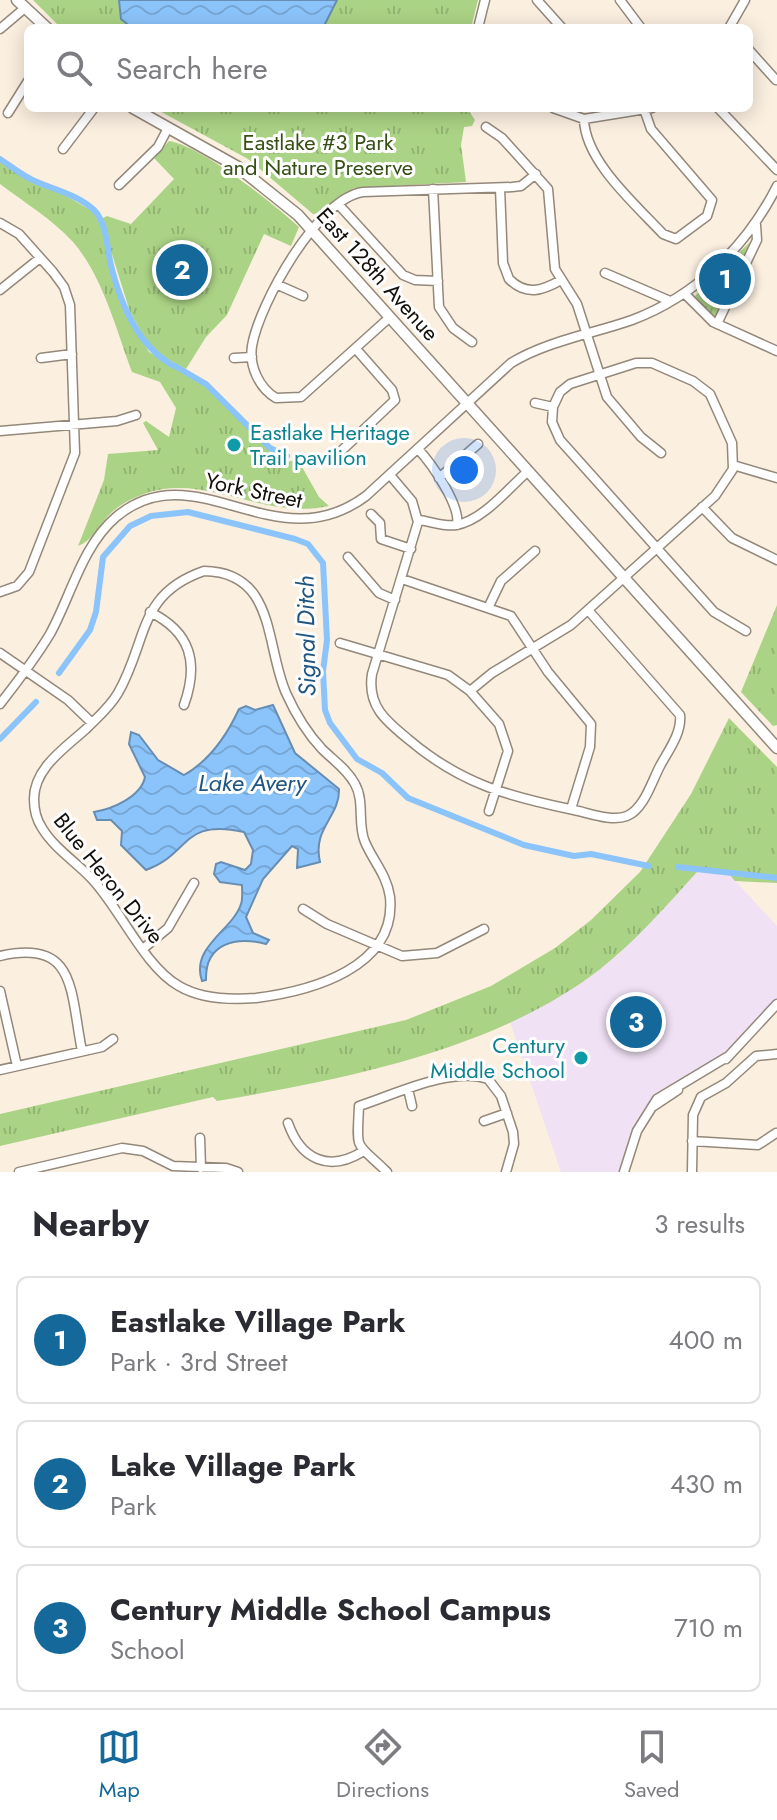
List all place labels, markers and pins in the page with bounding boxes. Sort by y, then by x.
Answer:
pin: 2 [156,240,208,300]
pin: 1 [699,249,751,309]
place label: Eastlake Heritage Trail pavilion [250,416,410,473]
marker: Eastlake Heritage Trail pavilion [225,436,243,454]
pin: 3 [610,992,662,1052]
place label: Century Middle School [430,1029,565,1086]
marker: Century Middle School [572,1049,590,1067]

